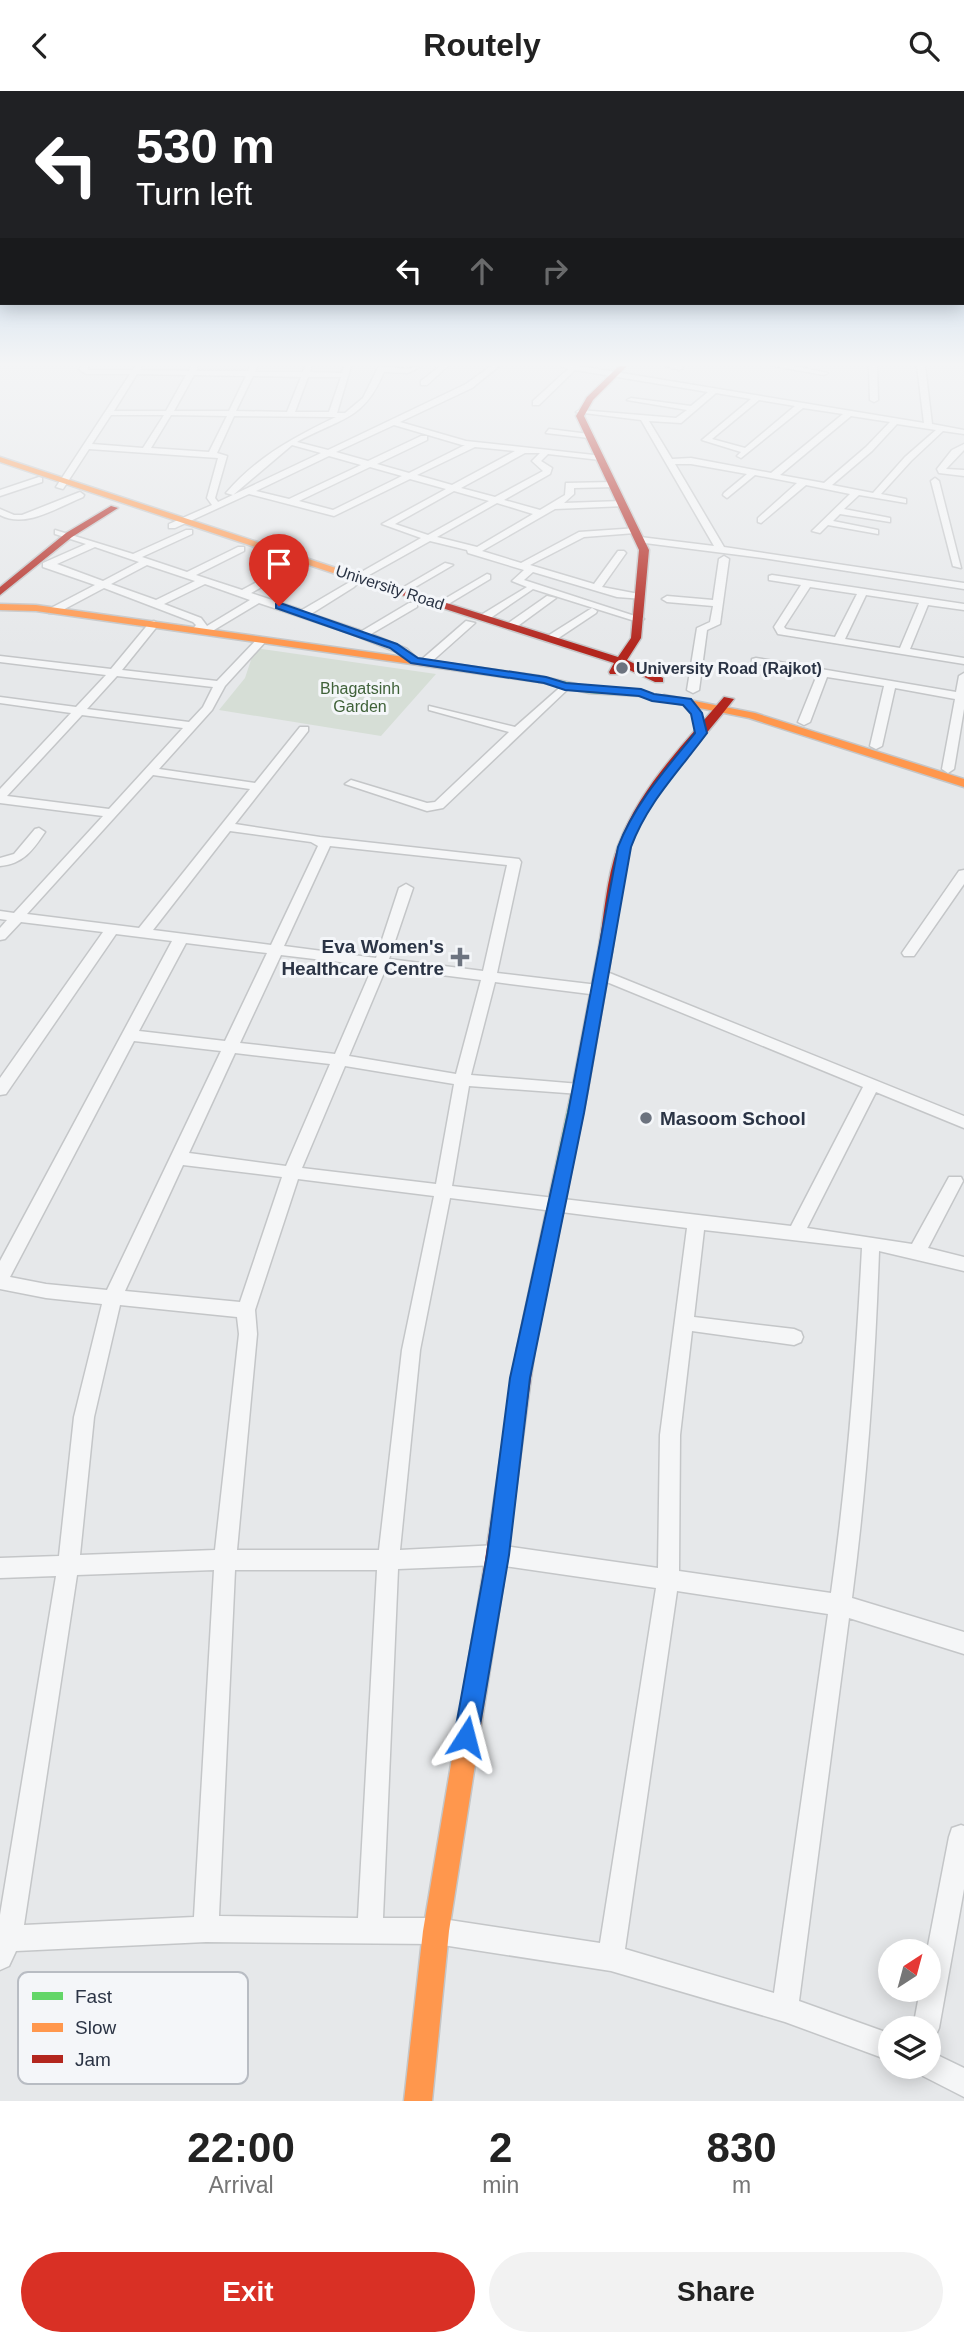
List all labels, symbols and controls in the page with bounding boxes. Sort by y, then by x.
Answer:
icon: back [21,27,59,65]
text: Routely [423,27,541,63]
icon: search [905,27,943,65]
icon: left [21,119,112,210]
text: 530 m [136,119,275,173]
text: Turn left [136,176,252,212]
icon: left [390,252,428,290]
icon: ahead [463,252,501,290]
icon: right [536,252,574,290]
pin [249,534,309,606]
icon: arrive [260,545,298,583]
street label: University Road [334,562,446,613]
marker: University Road (Rajkot) [614,660,630,676]
place label: University Road (Rajkot) [636,660,822,677]
park label: Bhagatsinh Garden [320,680,400,715]
place label: Eva Women's Healthcare Centre [281,936,444,979]
marker: Eva Women's Healthcare Centre [450,947,470,967]
place label: Masoom School [660,1108,806,1129]
marker: Masoom School [638,1110,654,1126]
position arrow [429,1700,503,1774]
north arrow [878,1939,942,2002]
map controls [878,1939,941,2079]
legend [18,1972,248,2084]
text: Fast [75,1986,113,2007]
button: layers [878,2016,941,2079]
text: Slow [75,2017,116,2038]
text: Jam [75,2049,111,2070]
text: 22:00 [187,2124,295,2171]
text: 2 [489,2124,512,2171]
text: 830 [707,2124,777,2171]
text: Arrival [208,2172,274,2198]
text: min [482,2172,519,2198]
text: m [732,2172,751,2198]
button: Exit [21,2252,475,2332]
button: Share [489,2252,943,2332]

